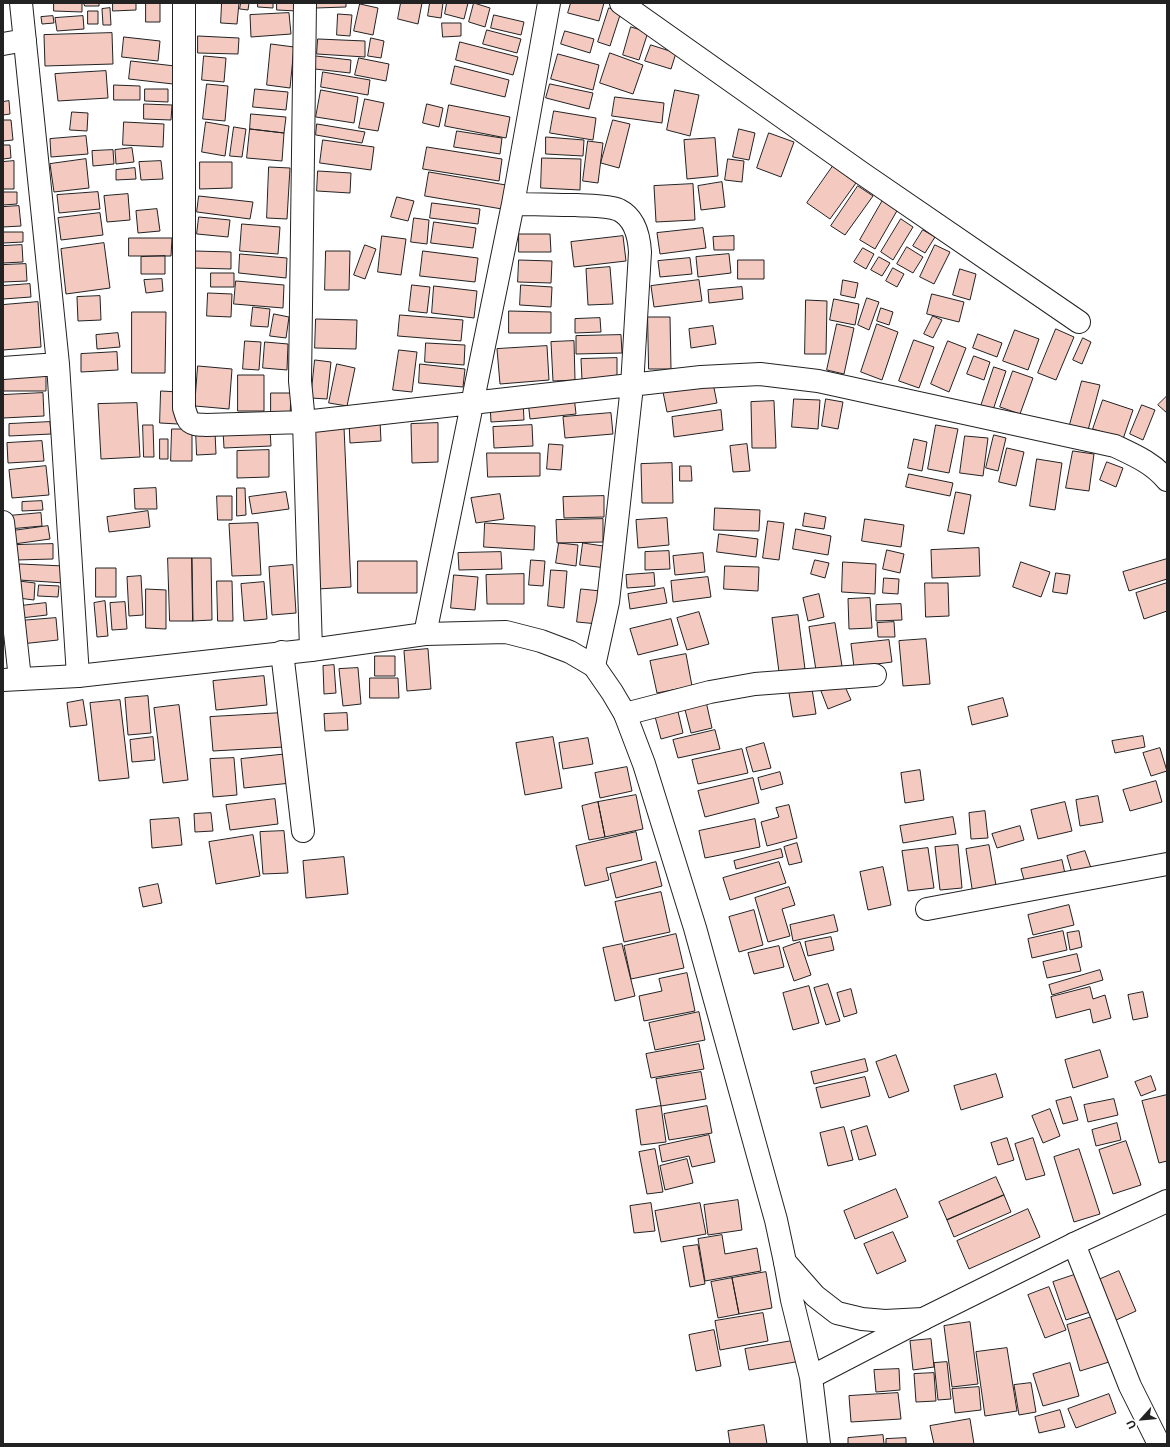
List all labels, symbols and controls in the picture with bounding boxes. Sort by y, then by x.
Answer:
north arrow [1122,1399,1162,1439]
text: U [1123,1418,1139,1431]

